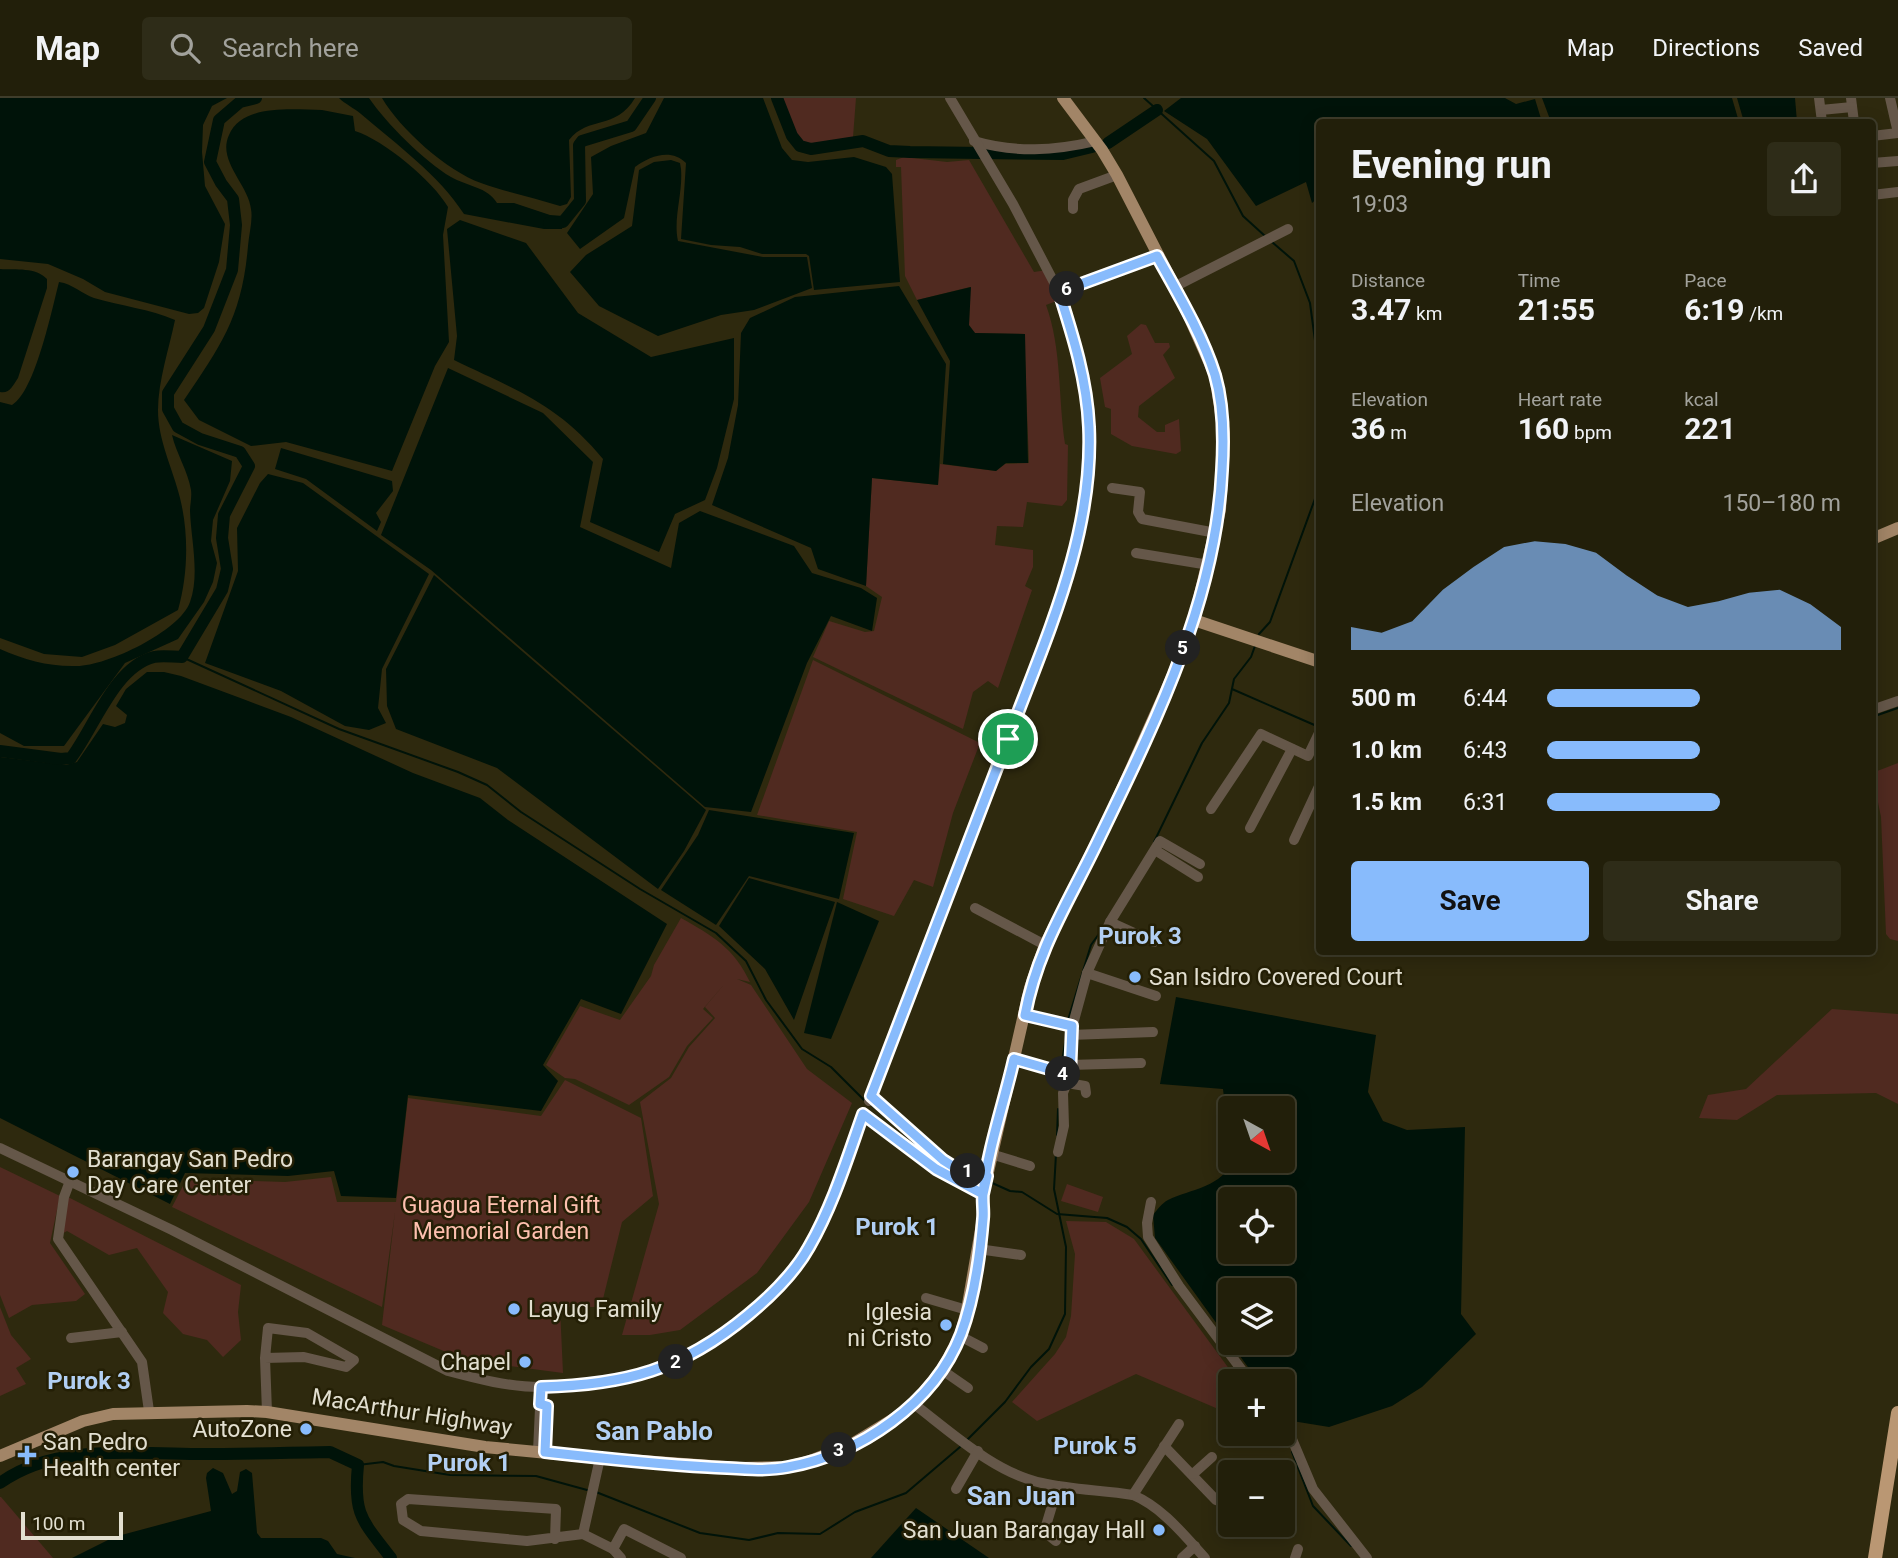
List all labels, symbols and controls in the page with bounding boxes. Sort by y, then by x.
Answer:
search box [142,17,632,80]
text: Map [35,29,100,68]
icon: search [166,29,204,67]
text: Search here [222,33,359,63]
text: Map [1567,34,1614,62]
text: Directions [1652,34,1760,62]
text: Saved [1798,34,1863,62]
button: share [1767,142,1841,216]
text: Evening run [1351,143,1552,187]
text: 19:03 [1351,191,1408,218]
text: Distance [1351,269,1425,292]
text: Time [1518,269,1560,292]
text: Pace [1684,269,1727,292]
pin: 6 [1050,272,1084,306]
text: 6 [1061,277,1072,300]
text: 3.47 [1351,292,1411,327]
text: 21:55 [1518,292,1595,327]
text: 6:19 [1684,292,1744,327]
text: km [1411,302,1442,325]
text: /km [1744,302,1783,325]
text: Elevation [1351,388,1428,411]
text: Heart rate [1518,388,1602,411]
text: kcal [1684,388,1719,411]
text: 36 [1351,411,1385,446]
text: 160 [1518,411,1569,446]
text: 221 [1684,411,1736,446]
text: m [1385,421,1407,444]
text: bpm [1569,421,1612,444]
text: Elevation [1351,490,1444,517]
text: 150–180 m [1722,490,1841,517]
pin: 5 [1166,630,1200,666]
text: 5 [1177,636,1188,659]
text: 500 m [1351,685,1416,712]
text: 6:44 [1463,685,1507,712]
pin [978,709,1038,769]
icon: arrive [989,720,1027,758]
text: 1.0 km [1351,737,1422,764]
text: 6:43 [1463,737,1507,764]
text: 1.5 km [1351,789,1422,816]
text: 6:31 [1463,789,1507,816]
button: Save [1351,861,1589,941]
button: Share [1603,861,1841,941]
district label: Purok 3 [1098,922,1182,950]
place label: San Isidro Covered Court [1149,964,1403,991]
marker: San Isidro Covered Court [1127,969,1143,985]
pin: 4 [1046,1056,1080,1091]
text: 4 [1057,1062,1068,1085]
north arrow [1218,1096,1295,1172]
map controls [1218,1096,1295,1537]
place label: Barangay San Pedro Day Care Center [87,1146,293,1199]
pin: 1 [950,1154,986,1188]
text: 1 [962,1159,973,1182]
marker: Barangay San Pedro Day Care Center [65,1164,81,1180]
button: locate [1218,1187,1295,1264]
park label: Guagua Eternal Gift Memorial Garden [402,1192,600,1245]
district label: Purok 1 [855,1213,939,1241]
button: layers [1218,1278,1295,1355]
place label: Layug Family [528,1296,662,1323]
place label: Iglesia ni Cristo [847,1299,932,1352]
marker: Layug Family [506,1301,522,1317]
marker: Iglesia ni Cristo [938,1317,954,1333]
pin: 2 [658,1344,694,1380]
place label: Chapel [440,1349,511,1376]
text: 2 [670,1350,681,1373]
marker: Chapel [517,1354,533,1370]
district label: Purok 3 [47,1367,131,1395]
button: + [1218,1369,1295,1446]
street label: MacArthur Highway [310,1383,514,1442]
place label: AutoZone [192,1416,292,1443]
district label: San Pablo [595,1416,713,1446]
marker: AutoZone [298,1421,314,1437]
place label: San Pedro Health center [43,1429,180,1482]
pin: 3 [822,1432,856,1468]
district label: Purok 5 [1053,1432,1137,1460]
text: 3 [833,1438,844,1461]
marker: San Pedro Health center [17,1445,37,1465]
district label: Purok 1 [427,1449,511,1477]
button: − [1218,1460,1295,1537]
district label: San Juan [967,1481,1075,1511]
scale bar [21,1509,122,1541]
text: 100 m [32,1512,85,1535]
place label: San Juan Barangay Hall [903,1517,1145,1544]
marker: San Juan Barangay Hall [1151,1522,1167,1538]

